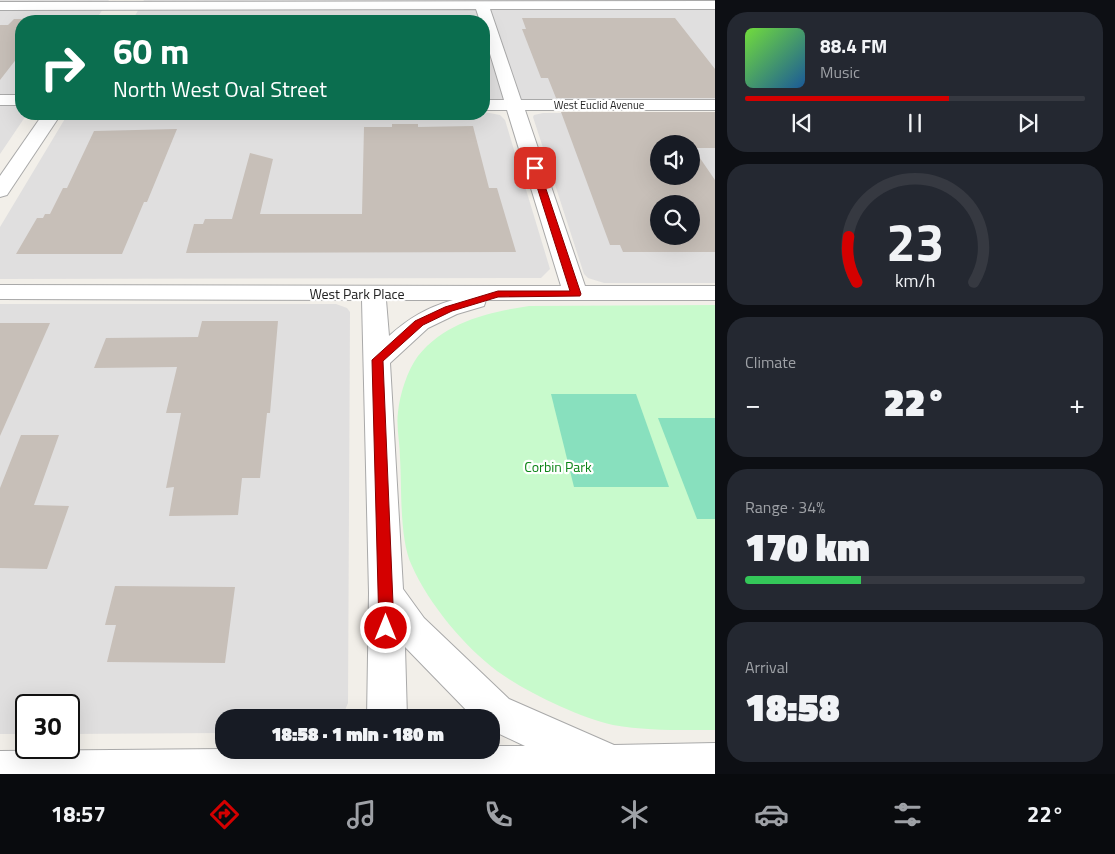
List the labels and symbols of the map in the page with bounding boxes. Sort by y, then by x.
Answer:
street label: West Euclid Avenue [554,97,645,113]
pin [514,147,556,189]
street label: West Park Place [309,283,405,304]
park label: Corbin Park [524,456,592,477]
position arrow [359,601,411,653]
speed limit sign: 30 [15,694,80,759]

